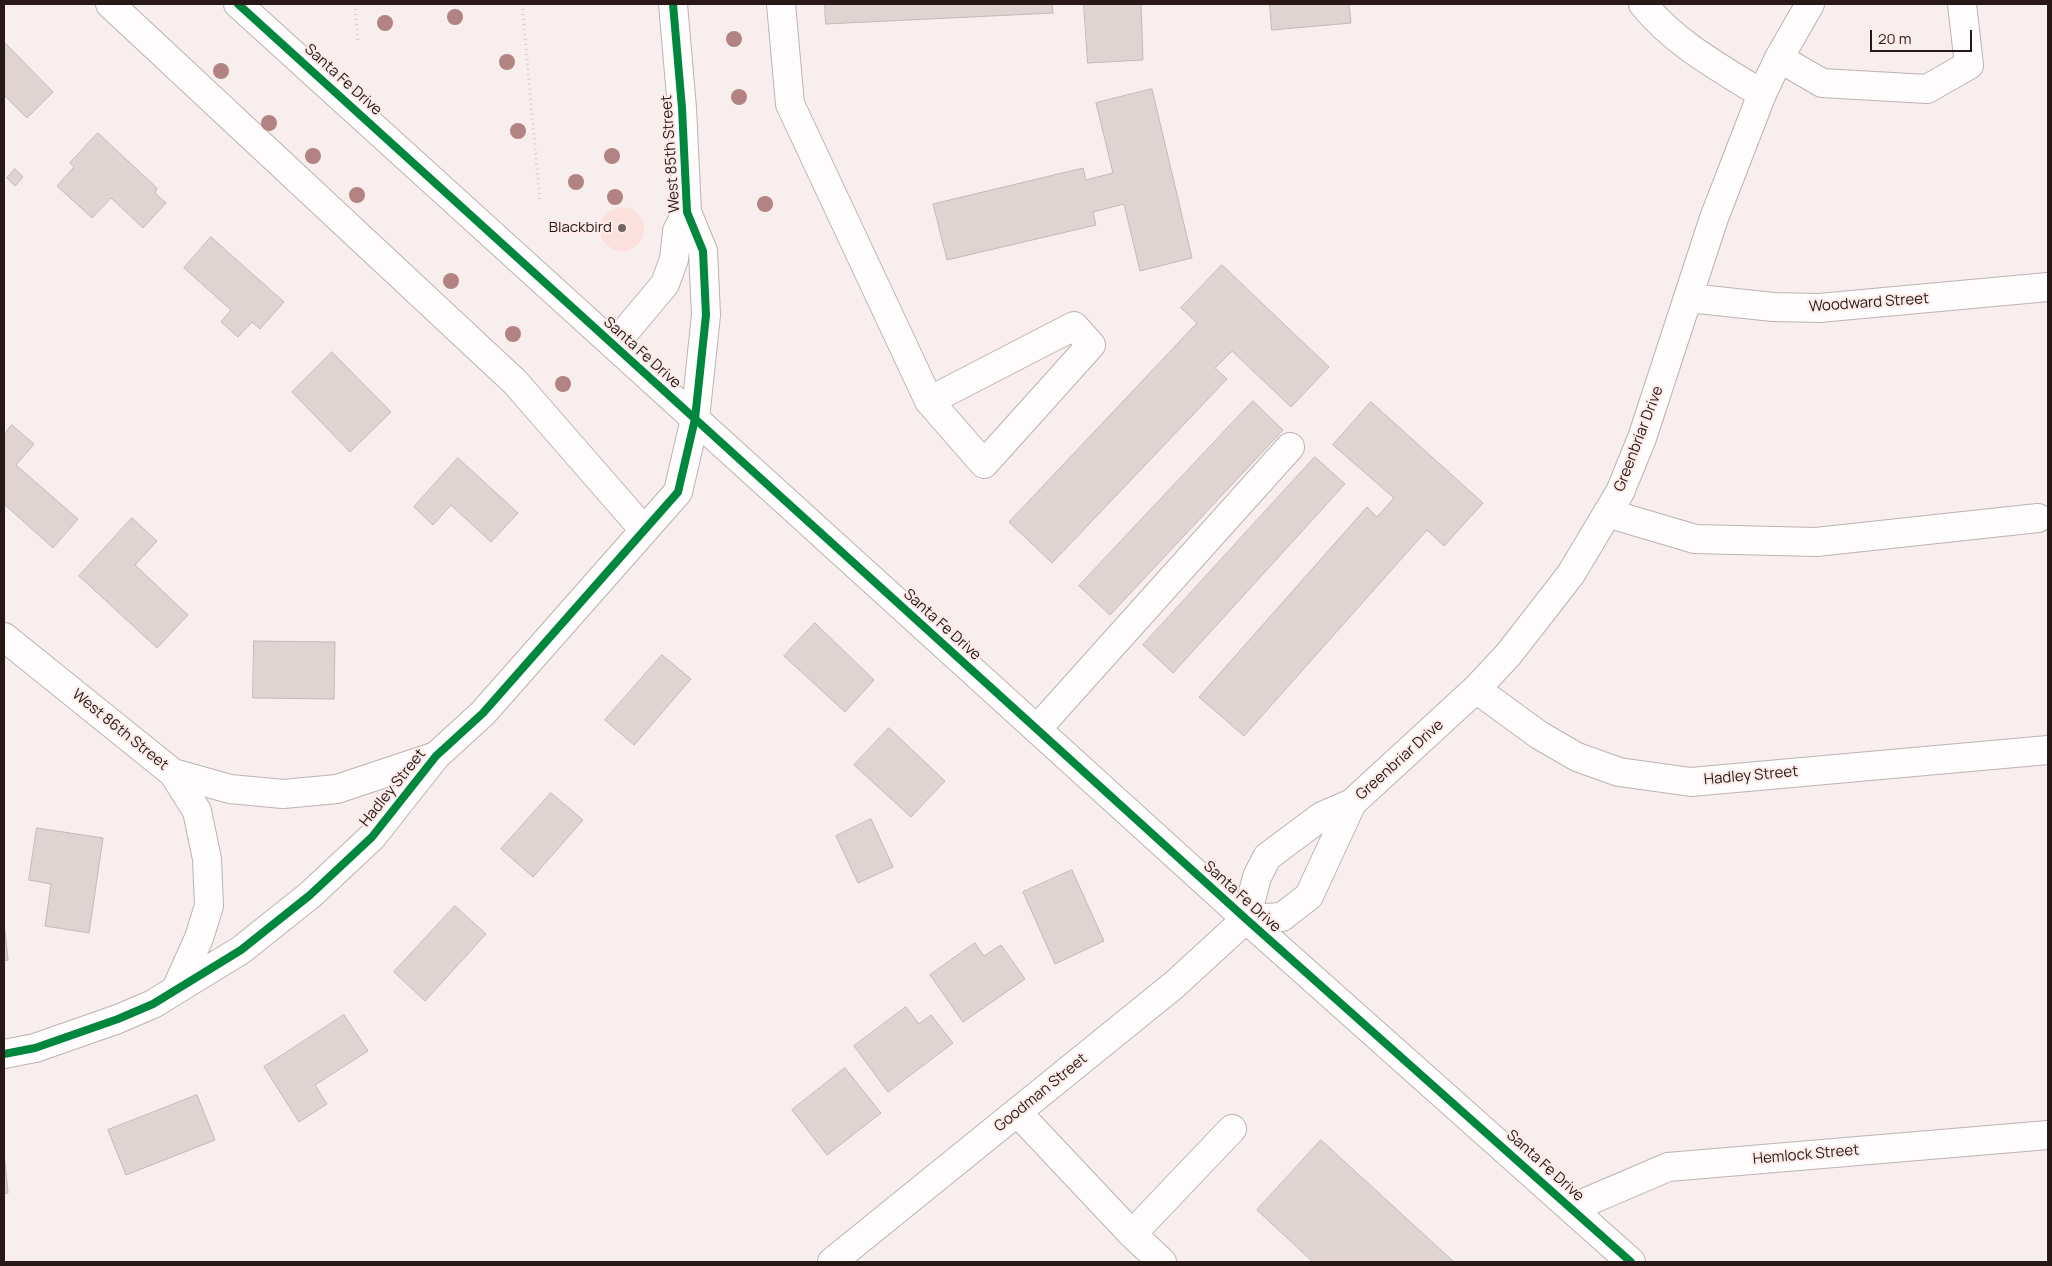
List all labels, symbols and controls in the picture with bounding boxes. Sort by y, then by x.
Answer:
scale bar [1872,20,1974,52]
text: 20 m [1878,28,1911,49]
street label: Santa Fe Drive [301,41,385,119]
street label: West 85th Street [658,94,684,214]
place label: Blackbird [549,219,612,237]
marker: Blackbird [616,222,628,234]
street label: Woodward Street [1808,290,1930,316]
street label: Santa Fe Drive [600,314,684,392]
street label: Greenbriar Drive [1611,384,1667,494]
street label: Santa Fe Drive [900,586,984,664]
street label: West 86th Street [68,686,172,774]
street label: Greenbriar Drive [1352,716,1448,804]
street label: Hadley Street [356,746,430,830]
street label: Hadley Street [1703,763,1799,789]
street label: Santa Fe Drive [1200,858,1284,936]
street label: Goodman Street [991,1050,1091,1136]
street label: Santa Fe Drive [1503,1127,1587,1205]
street label: Hemlock Street [1752,1141,1860,1169]

